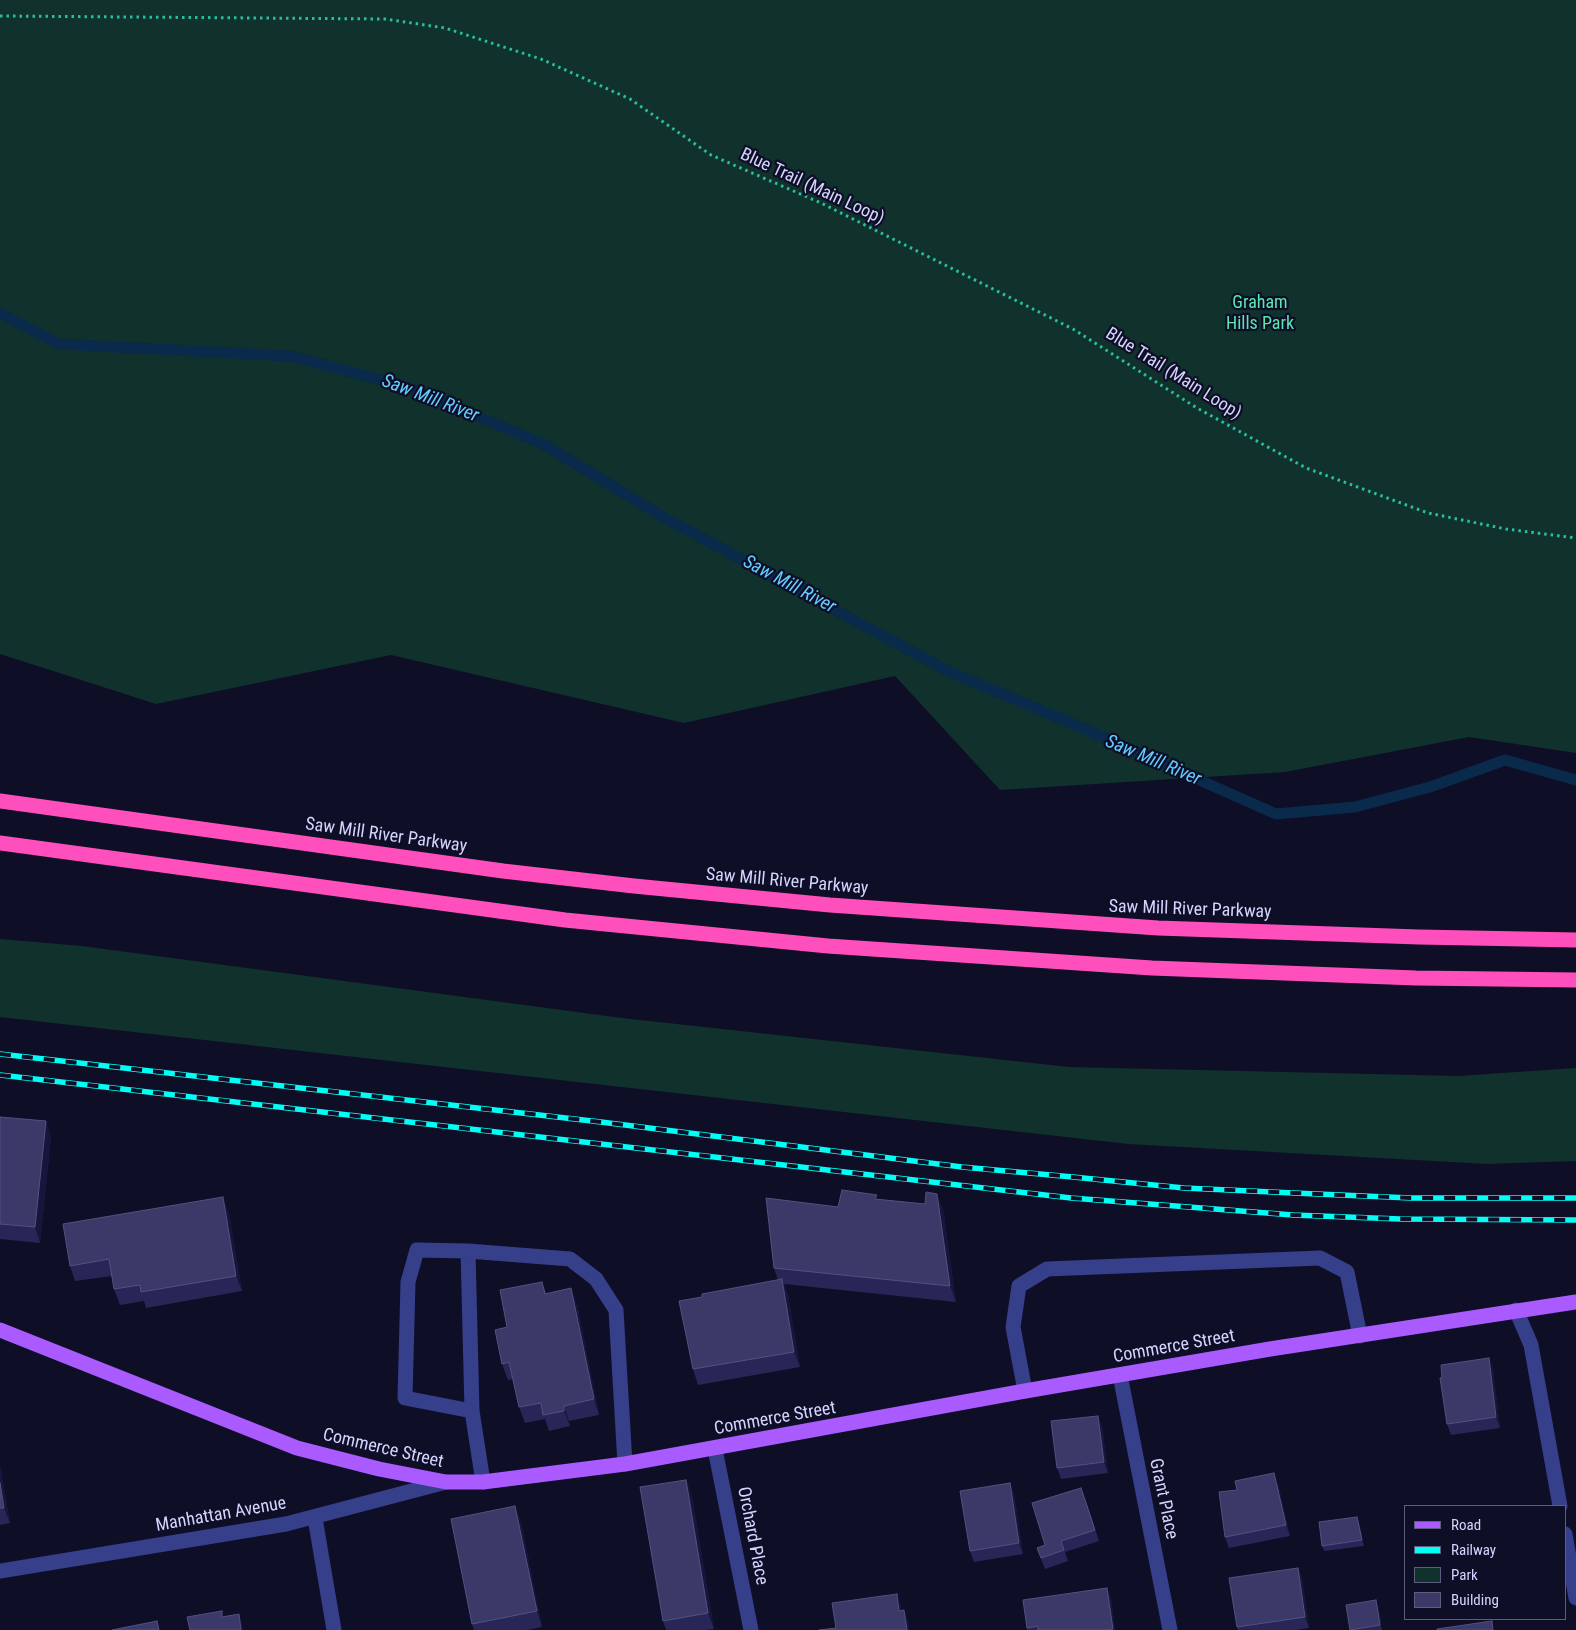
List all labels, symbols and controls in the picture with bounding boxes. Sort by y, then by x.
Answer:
street label: Blue Trail (Main Loop) [737,144,887,230]
park label: Graham Hills Park [1226,292,1294,334]
street label: Blue Trail (Main Loop) [1101,323,1245,425]
water label: Saw Mill River [378,370,482,428]
water label: Saw Mill River [739,551,839,619]
water label: Saw Mill River [1102,731,1204,791]
street label: Saw Mill River Parkway [304,814,468,858]
street label: Saw Mill River Parkway [705,864,869,900]
street label: Saw Mill River Parkway [1108,896,1272,924]
street label: Commerce Street [1111,1326,1237,1368]
street label: Commerce Street [712,1398,838,1440]
street label: Commerce Street [321,1425,445,1473]
street label: Grant Place [1144,1457,1182,1541]
street label: Orchard Place [732,1485,772,1587]
street label: Manhattan Avenue [154,1493,288,1537]
legend [1404,1505,1566,1620]
text: Road [1451,1516,1481,1534]
text: Railway [1451,1541,1496,1559]
text: Park [1451,1566,1478,1584]
text: Building [1451,1591,1499,1609]

